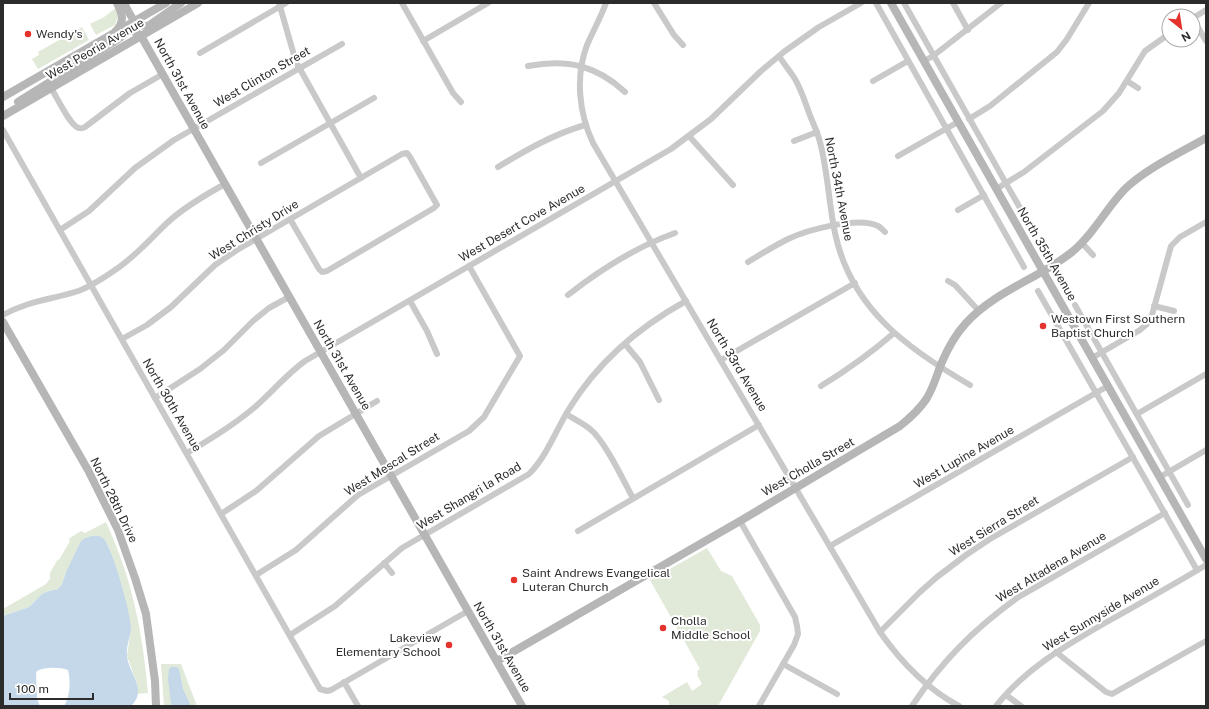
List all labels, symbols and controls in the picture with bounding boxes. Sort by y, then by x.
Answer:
north arrow [1161,8,1201,48]
street label: West Peoria Avenue [44,15,147,83]
place label: Wendy's [36,27,82,41]
marker: Wendy's [23,29,33,39]
text: N [1179,29,1193,44]
street label: North 31st Avenue [151,36,213,132]
street label: West Clinton Street [211,44,313,110]
street label: North 34th Avenue [822,136,856,242]
street label: West Desert Cove Avenue [457,181,588,265]
street label: West Christy Drive [207,197,301,263]
street label: North 35th Avenue [1015,205,1080,303]
place label: Westown First Southern Baptist Church [1051,312,1185,340]
street label: North 33rd Avenue [704,316,770,414]
street label: North 31st Avenue [310,317,374,413]
marker: Westown First Southern Baptist Church [1038,321,1048,331]
street label: North 30th Avenue [140,356,204,454]
street label: West Lupine Avenue [912,423,1017,491]
street label: West Mescal Street [342,429,442,499]
street label: West Cholla Street [759,435,857,499]
street label: North 28th Drive [87,455,141,545]
street label: West Shangri la Road [414,459,524,533]
street label: West Sierra Street [947,493,1042,559]
street label: West Altadena Avenue [993,529,1109,605]
place label: Saint Andrews Evangelical Luteran Church [522,566,671,594]
street label: West Sunnyside Avenue [1040,574,1162,654]
marker: Saint Andrews Evangelical Luteran Church [509,575,519,585]
street label: North 31st Avenue [470,599,534,695]
place label: Cholla Middle School [671,614,751,642]
marker: Cholla Middle School [658,623,668,633]
place label: Lakeview Elementary School [336,631,442,659]
marker: Lakeview Elementary School [444,640,454,650]
scale bar [10,675,93,701]
text: 100 m [16,682,49,696]

